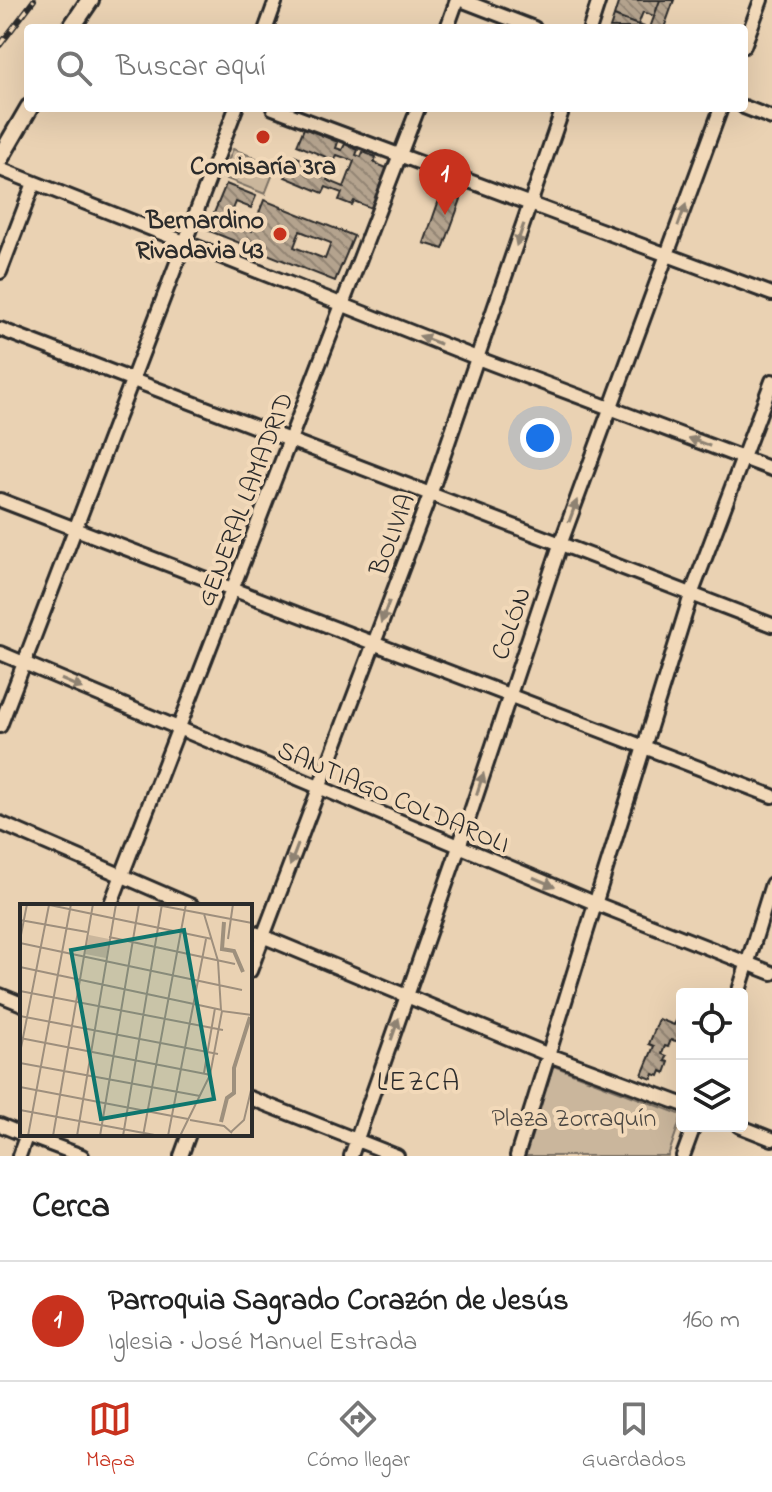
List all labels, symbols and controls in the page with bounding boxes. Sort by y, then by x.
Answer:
search box [24,24,748,112]
icon: search [52,46,96,90]
text: Buscar aquí [116,46,266,90]
marker: Comisaría 3ra [254,128,272,146]
place label: Comisaría 3ra [190,149,336,187]
pin: 1 [419,149,471,215]
one-way arrow [676,202,689,226]
place label: Bernardino Rivadavia 43 [136,203,264,271]
one-way arrow [513,223,526,247]
marker: Bernardino Rivadavia 43 [271,225,289,243]
one-way arrow [418,333,442,346]
street label: GENERAL LAMADRID [188,388,305,613]
your location [520,418,560,458]
one-way arrow [687,435,711,448]
street label: BOLIVIA [361,489,427,582]
one-way arrow [567,499,580,523]
street label: COLÓN [483,582,543,666]
one-way arrow [378,600,391,624]
one-way arrow [60,678,84,691]
street label: SANTIAGO COLDAROLI [271,733,515,865]
one-way arrow [474,771,487,795]
one-way arrow [287,843,300,867]
one-way arrow [532,876,556,889]
inset map [20,904,252,1136]
map controls [676,988,748,1132]
button: locate [676,988,748,1060]
one-way arrow [389,1017,402,1041]
button: layers [676,1060,748,1132]
district label: LEZCA [377,1063,461,1104]
park label: Plaza Zorraquín [492,1101,656,1139]
text: Cerca [32,1183,110,1233]
text: Parroquia Sagrado Corazón de Jesús [108,1280,569,1324]
text: 1 [54,1302,62,1340]
text: 160 m [682,1302,740,1340]
text: Iglesia · José Manuel Estrada [108,1324,417,1362]
tab: Mapa [86,1397,135,1477]
tab: Cómo llegar [307,1397,410,1477]
tab: Guardados [582,1397,686,1477]

